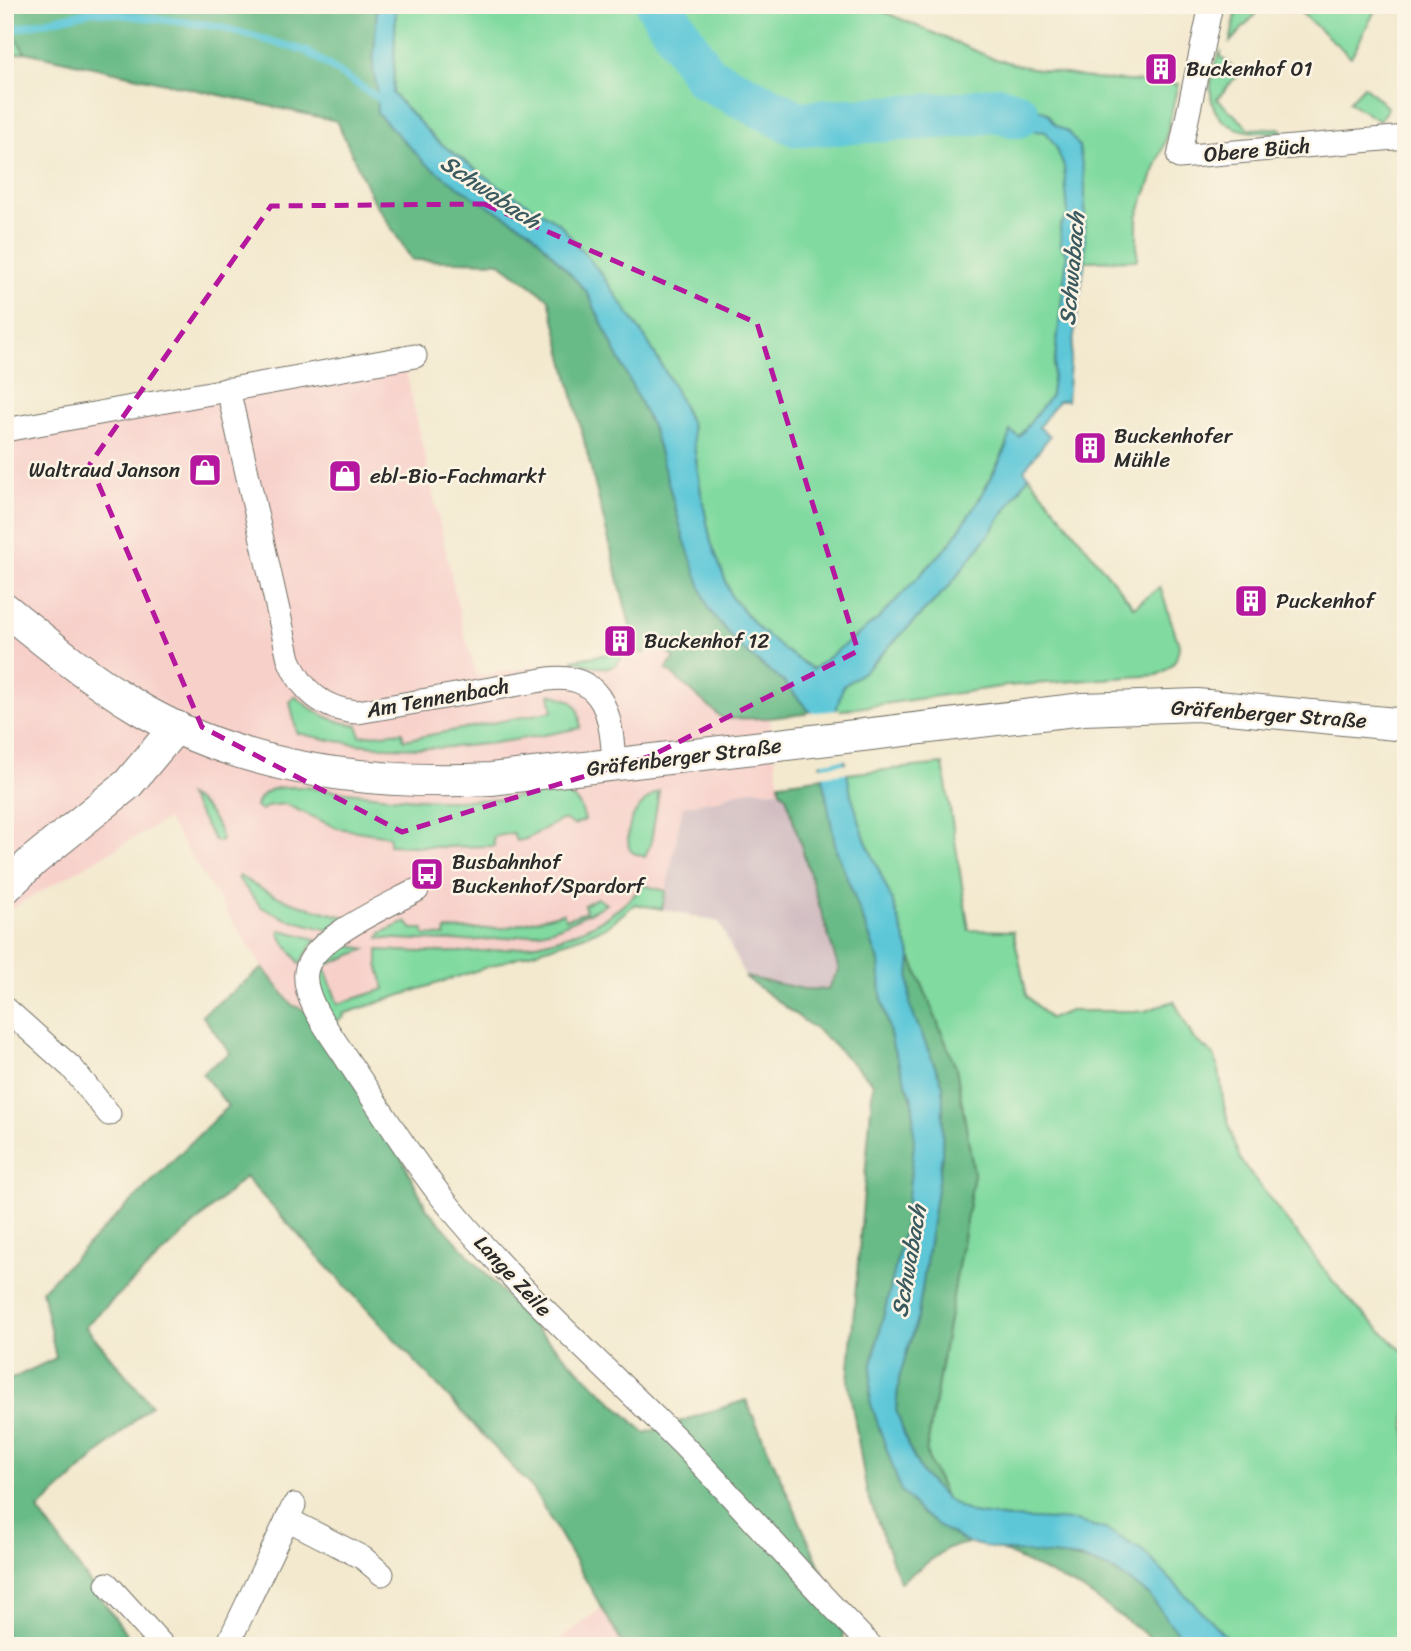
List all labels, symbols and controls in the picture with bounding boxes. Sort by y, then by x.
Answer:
building icon: Buckenhof 01 [1142,50,1180,88]
place label: Buckenhof 01 [1186,50,1313,88]
street label: Obere Büch [1202,126,1312,174]
water label: Schwabach [432,143,550,242]
water label: Schwabach [1047,209,1098,327]
place label: Buckenhofer Mühle [1114,417,1234,479]
building icon: Buckenhofer Mühle [1071,429,1109,467]
place label: Waltraud Janson [29,451,180,489]
shop icon: Waltraud Janson [186,451,224,489]
shop icon: ebl-Bio-Fachmarkt [326,457,364,495]
place label: ebl-Bio-Fachmarkt [370,457,547,495]
building icon: Puckenhof [1232,582,1270,620]
place label: Puckenhof [1276,582,1377,620]
building icon: Buckenhof 12 [601,622,639,660]
place label: Buckenhof 12 [644,622,769,660]
street label: Am Tennenbach [363,667,512,729]
street label: Gräfenberger Straße [1170,688,1368,740]
street label: Gräfenberger Straße [584,726,784,788]
place label: Busbahnhof Buckenhof/Spardorf [452,843,647,905]
bus stop icon: Busbahnhof Buckenhof/Spardorf [408,855,446,893]
water label: Schwabach [879,1200,939,1320]
street label: Lange Zeile [464,1226,562,1326]

